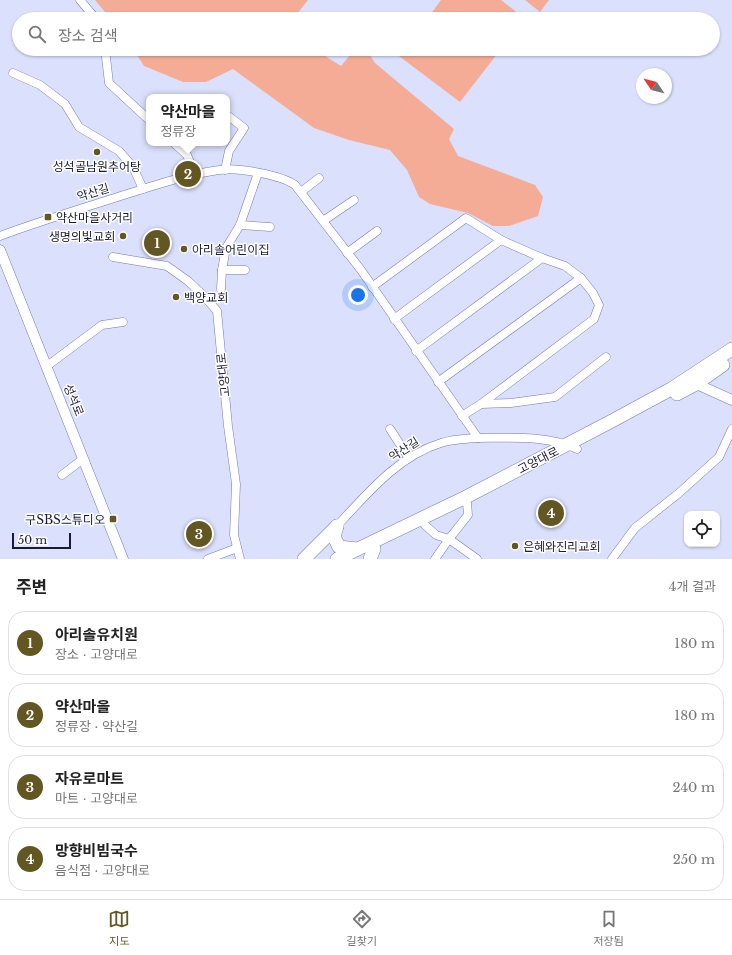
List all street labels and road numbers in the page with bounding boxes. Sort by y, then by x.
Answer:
street label: 약산길 [75,180,111,204]
street label: 고양대로 [213,352,233,398]
street label: 성석로 [61,382,87,418]
street label: 약산길 [386,434,422,464]
street label: 고양대로 [515,443,561,477]

